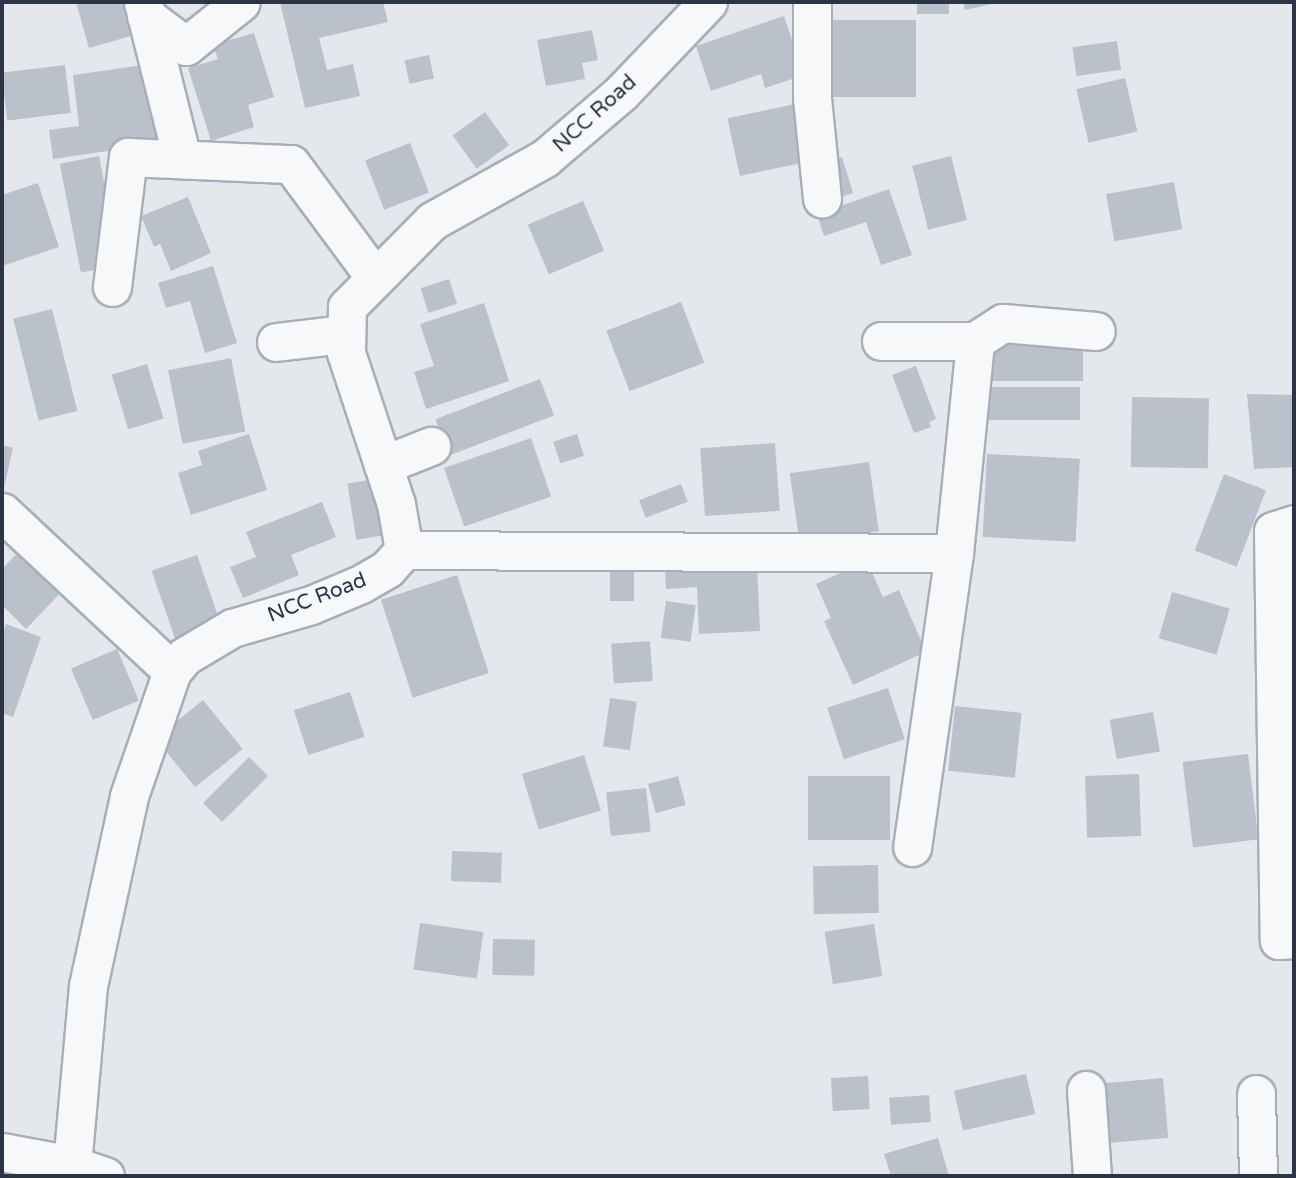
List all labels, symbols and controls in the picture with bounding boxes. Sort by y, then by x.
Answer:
street label: NCC Road [548,70,642,158]
street label: NCC Road [264,568,370,628]

